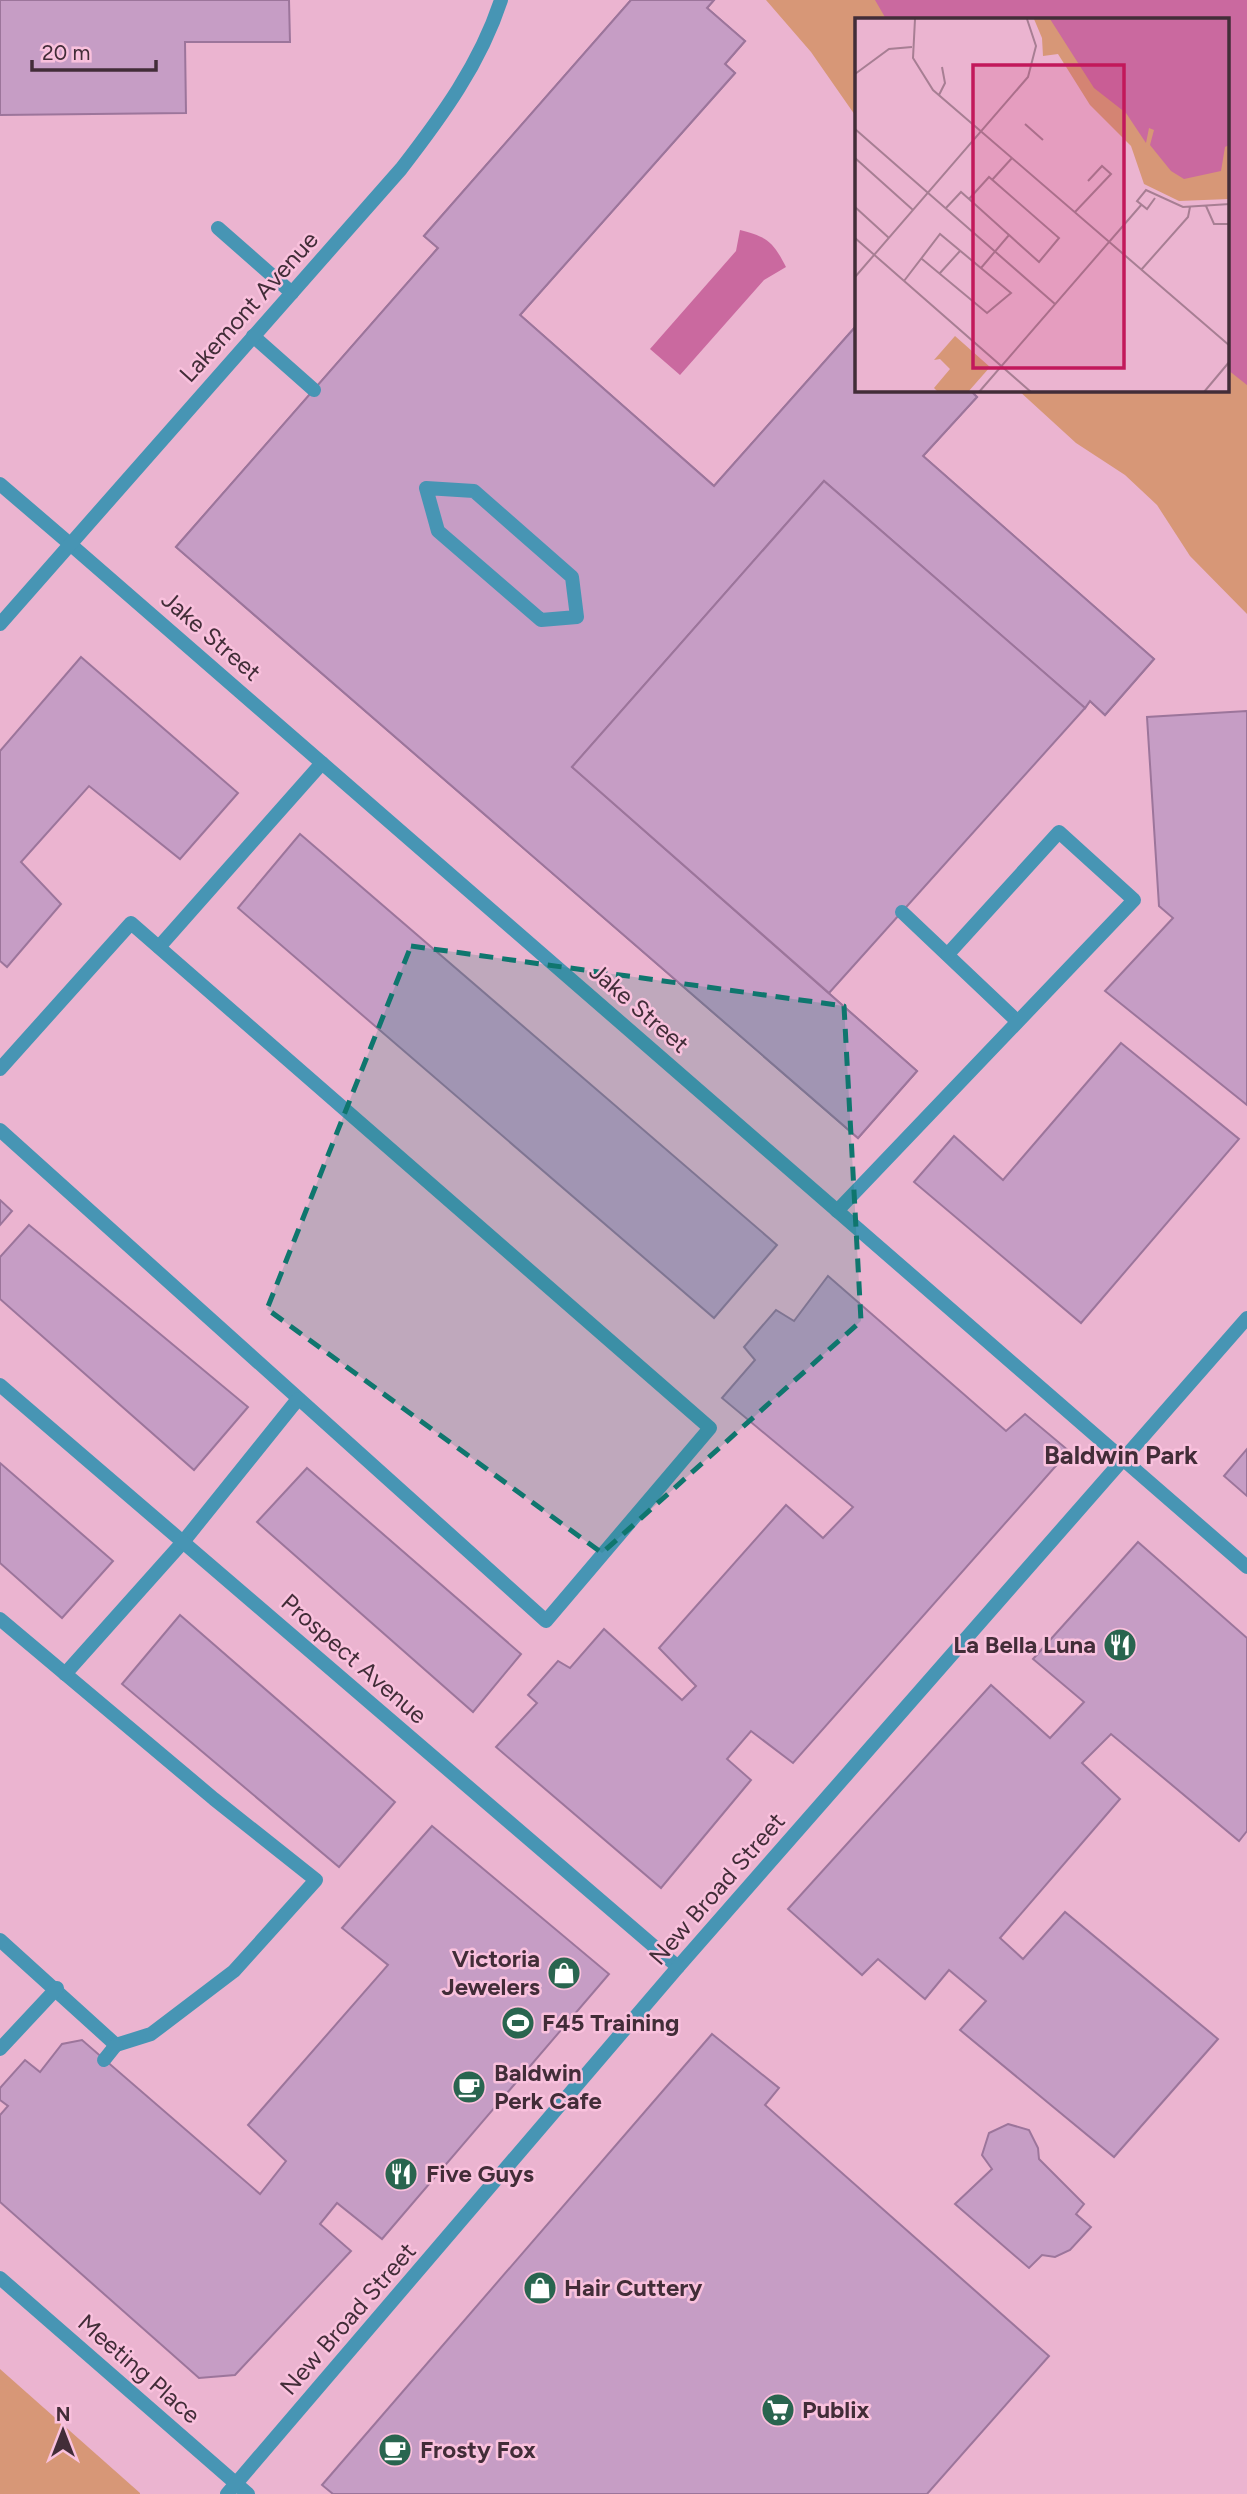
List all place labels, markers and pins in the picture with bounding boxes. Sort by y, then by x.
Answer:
restaurant icon: La Bella Luna [1101,1626,1139,1664]
place label: La Bella Luna [953,1630,1096,1659]
place label: Victoria Jewelers [442,1944,540,2001]
shop icon: Victoria Jewelers [545,1954,583,1992]
sports icon: F45 Training [499,2004,537,2042]
place label: F45 Training [542,2008,679,2037]
place label: Baldwin Perk Cafe [494,2058,602,2115]
cafe icon: Baldwin Perk Cafe [450,2068,488,2106]
restaurant icon: Five Guys [382,2155,420,2193]
place label: Five Guys [426,2159,534,2188]
shop icon: Hair Cuttery [521,2269,559,2307]
place label: Hair Cuttery [564,2273,702,2302]
supermarket icon: Publix [759,2391,797,2429]
place label: Publix [802,2395,870,2424]
cafe icon: Frosty Fox [376,2431,414,2469]
place label: Frosty Fox [420,2435,536,2464]

